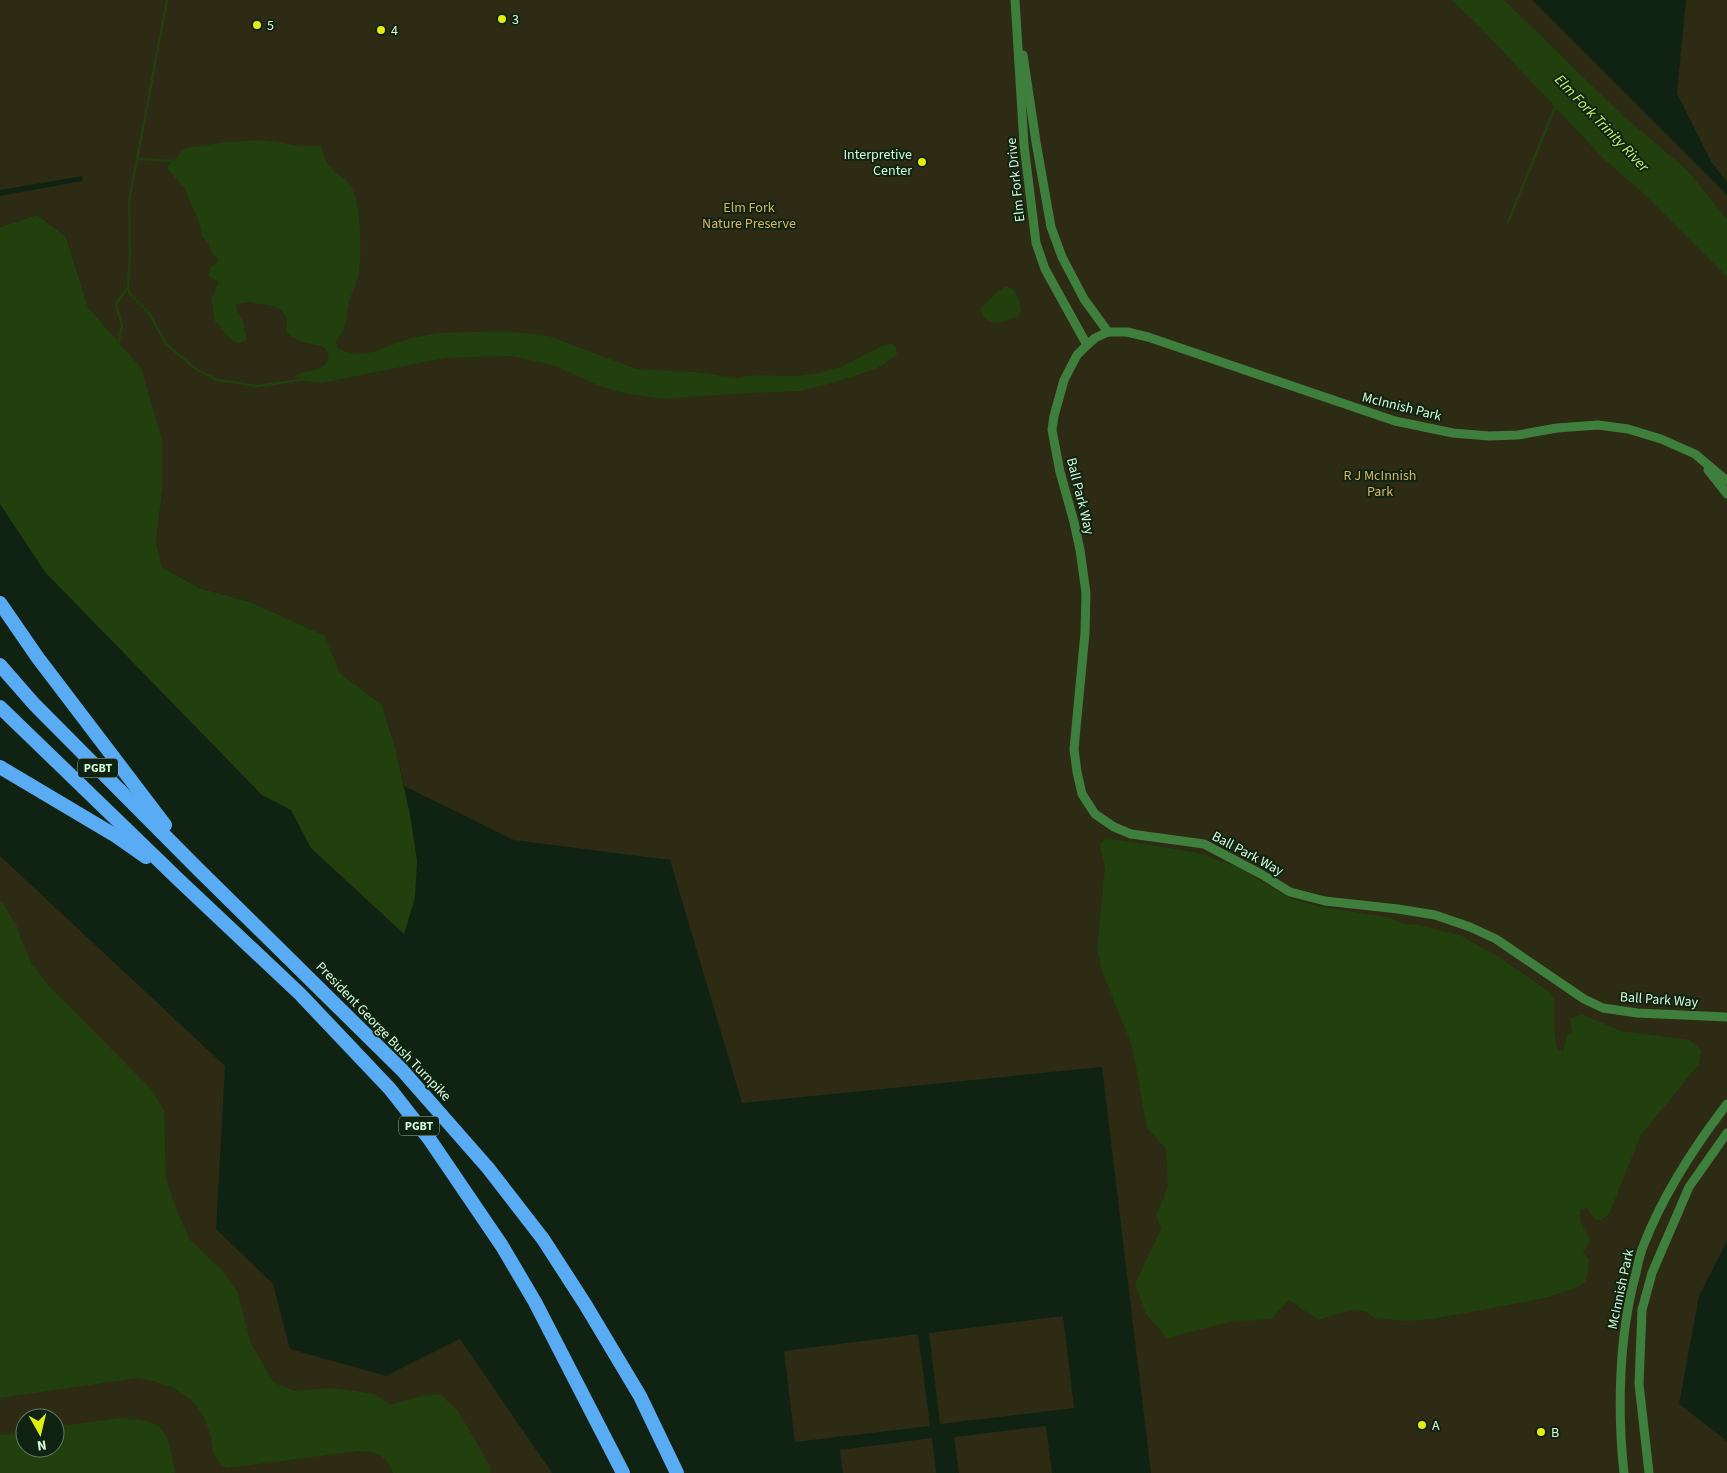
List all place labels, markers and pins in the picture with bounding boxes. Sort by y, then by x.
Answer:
place label: 3 [512,10,519,30]
marker: 3 [496,13,508,25]
place label: 5 [267,16,274,36]
marker: 5 [251,19,263,31]
place label: 4 [391,21,398,41]
marker: 4 [375,24,387,36]
place label: Interpretive Center [843,145,912,181]
marker: Interpretive Center [916,156,928,168]
place label: A [1432,1416,1440,1436]
marker: A [1416,1419,1428,1431]
place label: B [1551,1423,1559,1443]
marker: B [1535,1426,1547,1438]

